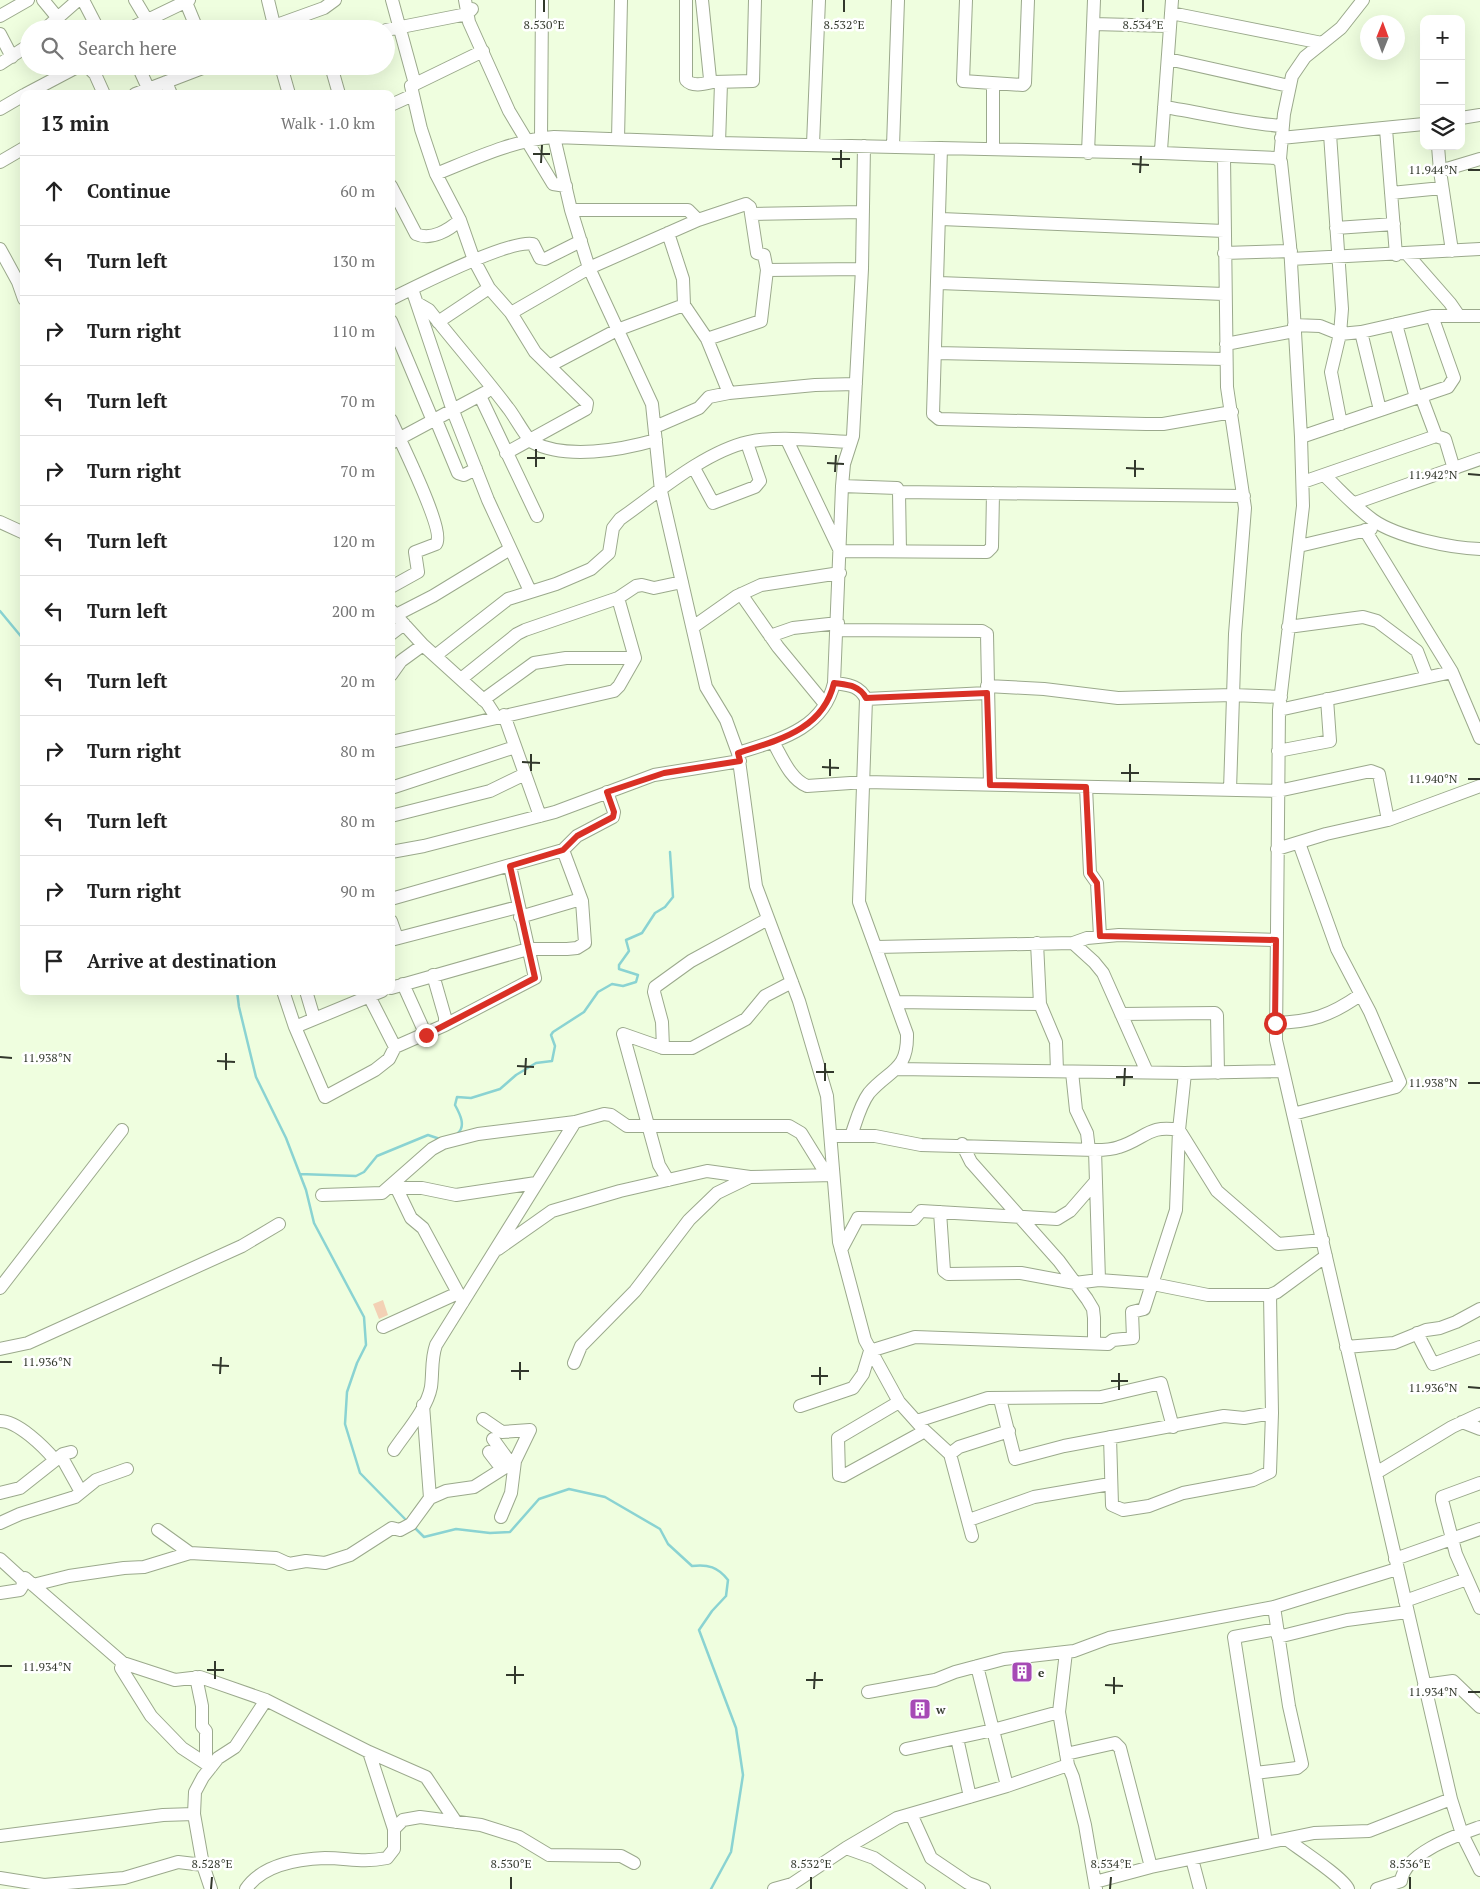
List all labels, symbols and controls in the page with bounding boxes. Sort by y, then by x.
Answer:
north arrow [1360,15,1405,60]
map controls [1420,15,1465,150]
button: + [1420,15,1465,60]
text: 8.530°E [523,17,565,32]
text: 8.532°E [823,17,865,32]
text: 8.534°E [1122,17,1164,32]
search box [20,20,395,75]
icon: search [38,34,66,62]
text: Search here [78,35,177,60]
button: − [1420,60,1465,105]
button: layers [1420,105,1465,150]
text: 13 min [40,109,109,137]
text: Walk · 1.0 km [281,112,375,134]
text: 11.944°N [1408,162,1458,177]
icon: ahead [40,177,68,205]
text: Continue [87,178,171,203]
text: 60 m [340,180,375,202]
icon: left [40,247,68,275]
text: Turn left [87,248,168,273]
text: 130 m [332,250,375,272]
icon: right [40,317,68,345]
text: Turn right [87,318,181,343]
text: 110 m [332,320,375,342]
icon: left [40,387,68,415]
text: Turn left [87,388,168,413]
text: 70 m [340,390,375,412]
icon: right [40,457,68,485]
text: Turn right [87,458,181,483]
text: 70 m [340,460,375,482]
text: 11.942°N [1408,467,1458,482]
icon: left [40,527,68,555]
text: Turn left [87,528,168,553]
text: 120 m [332,530,375,552]
icon: left [40,597,68,625]
text: Turn left [87,598,168,623]
text: 200 m [332,600,375,622]
icon: left [40,667,68,695]
text: Turn left [87,668,168,693]
text: 20 m [340,670,375,692]
icon: right [40,737,68,765]
text: Turn right [87,738,181,763]
text: 80 m [340,740,375,762]
text: 11.940°N [1408,771,1458,786]
icon: left [40,807,68,835]
text: Turn left [87,808,168,833]
text: 80 m [340,810,375,832]
icon: right [40,877,68,905]
text: Turn right [87,878,181,903]
text: 90 m [340,880,375,902]
icon: arrive [40,947,68,975]
text: Arrive at destination [87,948,276,973]
route start [1264,1012,1287,1035]
route end [415,1024,438,1047]
text: 11.938°N [22,1050,72,1065]
text: 11.938°N [1408,1075,1458,1090]
text: 11.936°N [22,1354,72,1369]
text: 11.936°N [1408,1380,1458,1395]
text: 11.934°N [22,1659,72,1674]
building icon: e [1010,1660,1034,1684]
place label: e [1038,1665,1045,1680]
text: 11.934°N [1408,1684,1458,1699]
building icon: w [908,1697,932,1721]
place label: w [935,1702,946,1717]
text: 8.528°E [191,1856,233,1871]
text: 8.530°E [490,1856,532,1871]
text: 8.532°E [790,1856,832,1871]
text: 8.534°E [1090,1856,1132,1871]
text: 8.536°E [1389,1856,1431,1871]

